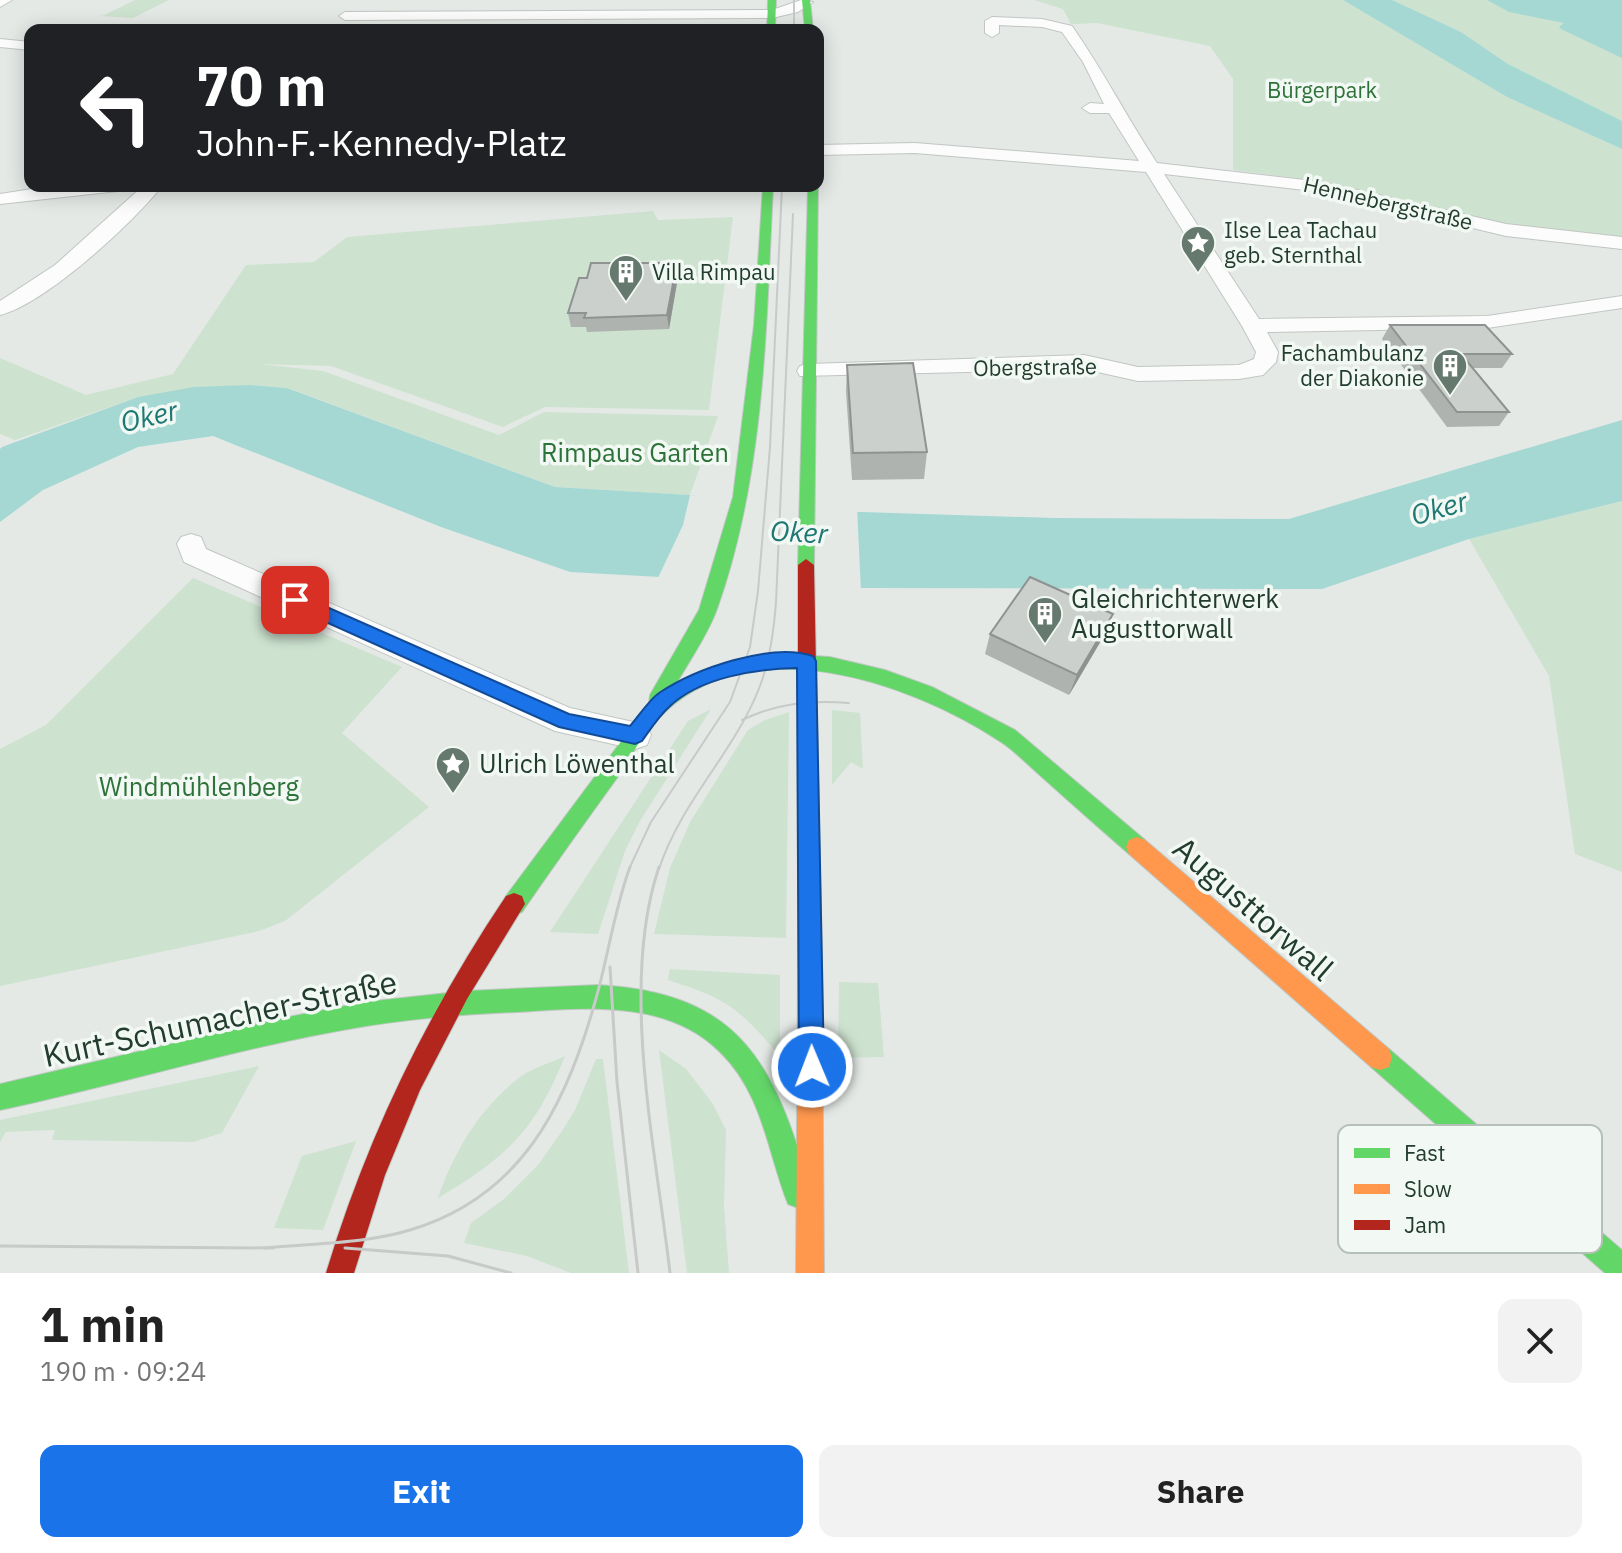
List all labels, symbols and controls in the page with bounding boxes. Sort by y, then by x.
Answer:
text: 70 m [196,49,326,121]
icon: left [64,56,168,160]
park label: Bürgerpark [1267,75,1378,104]
text: John-F.-Kennedy-Platz [196,119,567,166]
street label: Hennebergstraße [1301,169,1476,236]
place label: Ilse Lea Tachau geb. Sternthal [1224,215,1377,269]
place icon: Ilse Lea Tachau geb. Sternthal [1179,224,1217,274]
building icon: Villa Rimpau [607,253,645,303]
place label: Villa Rimpau [652,257,776,286]
place label: Fachambulanz der Diakonie [1281,338,1424,392]
building icon: Fachambulanz der Diakonie [1431,347,1469,397]
street label: Obergstraße [973,351,1097,382]
water label: Oker [117,391,182,440]
park label: Rimpaus Garten [541,435,729,469]
water label: Oker [1406,482,1472,533]
water label: Oker [769,512,830,552]
pin [261,566,329,634]
icon: arrive [273,578,317,622]
place label: Gleichrichterwerk Augusttorwall [1071,581,1279,645]
building icon: Gleichrichterwerk Augusttorwall [1026,595,1064,645]
place icon: Ulrich Löwenthal [434,745,472,795]
place label: Ulrich Löwenthal [479,746,675,780]
park label: Windmühlenberg [99,769,299,803]
street label: Augusttorwall [1165,827,1343,990]
street label: Kurt-Schumacher-Straße [39,960,400,1076]
position arrow [770,1025,854,1109]
legend [1338,1125,1602,1253]
text: Fast [1404,1138,1445,1167]
text: Slow [1404,1174,1452,1203]
text: Jam [1404,1210,1446,1239]
text: 1 min [40,1293,165,1355]
button: close [1498,1299,1582,1383]
text: 190 m · 09:24 [40,1354,206,1388]
button: Exit [40,1445,803,1537]
button: Share [819,1445,1582,1537]

